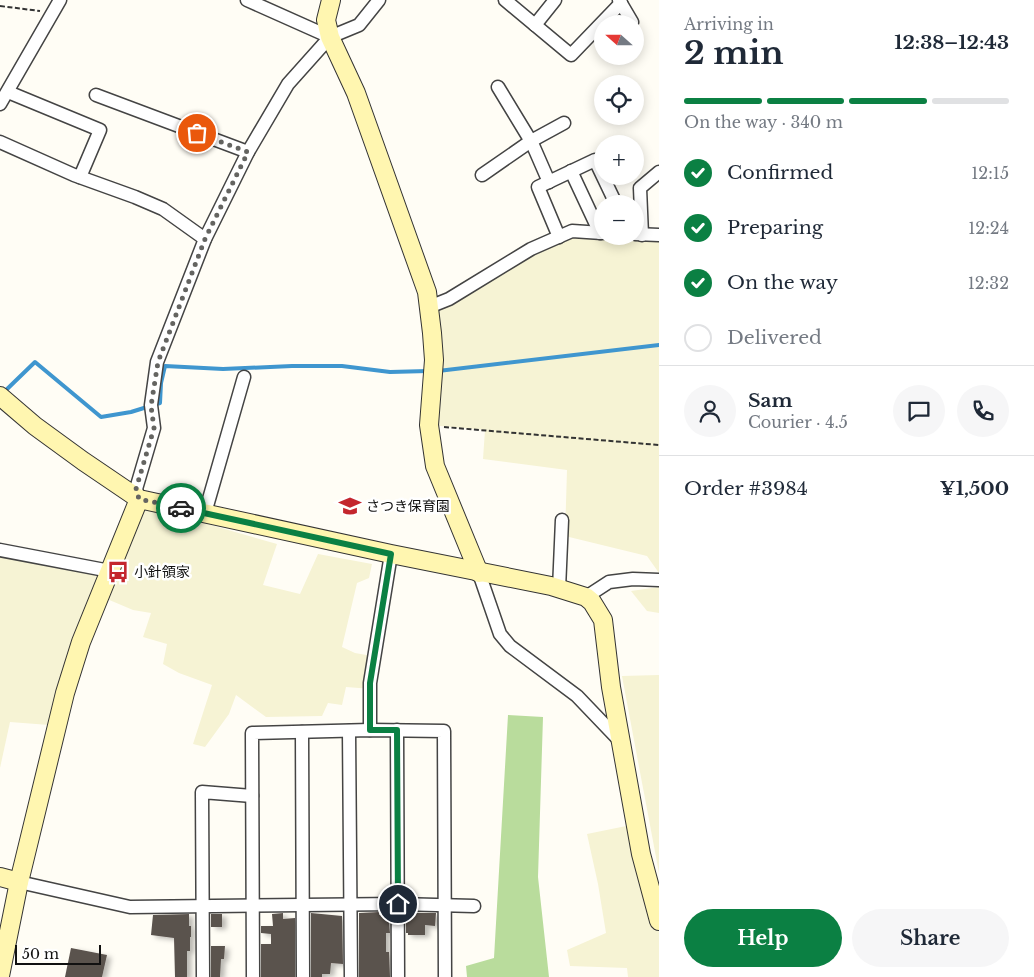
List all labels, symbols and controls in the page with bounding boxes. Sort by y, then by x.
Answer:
text: Arriving in [684,14,774,34]
north arrow [594,15,644,65]
map controls [594,15,644,245]
text: 12:38–12:43 [894,31,1009,54]
text: 2 min [684,33,784,73]
button: locate [594,75,644,125]
pin [176,112,218,154]
text: On the way · 340 m [684,112,843,132]
icon: bag [183,119,211,147]
button: + [594,135,644,185]
icon: check [684,159,712,187]
text: Confirmed [727,161,833,184]
text: 12:15 [971,163,1009,183]
button: − [594,195,644,245]
icon: check [684,214,712,242]
text: Preparing [727,216,823,239]
text: 12:24 [968,218,1009,238]
icon: check [684,269,712,297]
text: On the way [727,271,838,294]
text: 12:32 [968,273,1009,293]
text: Delivered [727,326,822,349]
button: person [684,385,736,437]
button: chat [893,385,945,437]
button: phone [957,385,1009,437]
text: Sam [748,389,793,412]
text: Courier · 4.5 [748,412,848,432]
text: Order #3984 [684,477,808,500]
text: ¥1,500 [940,477,1009,500]
courier [156,483,206,533]
school or university icon: さつき保育園 [337,493,363,519]
icon: car [167,494,195,522]
place label: さつき保育園 [366,497,450,515]
bus stop icon: 小針領家 [105,559,131,585]
place label: 小針領家 [134,563,190,581]
pin [377,883,419,925]
icon: home [384,890,412,918]
button: Help [684,909,842,967]
button: Share [852,909,1009,967]
scale bar [15,942,101,965]
text: 50 m [22,945,59,963]

